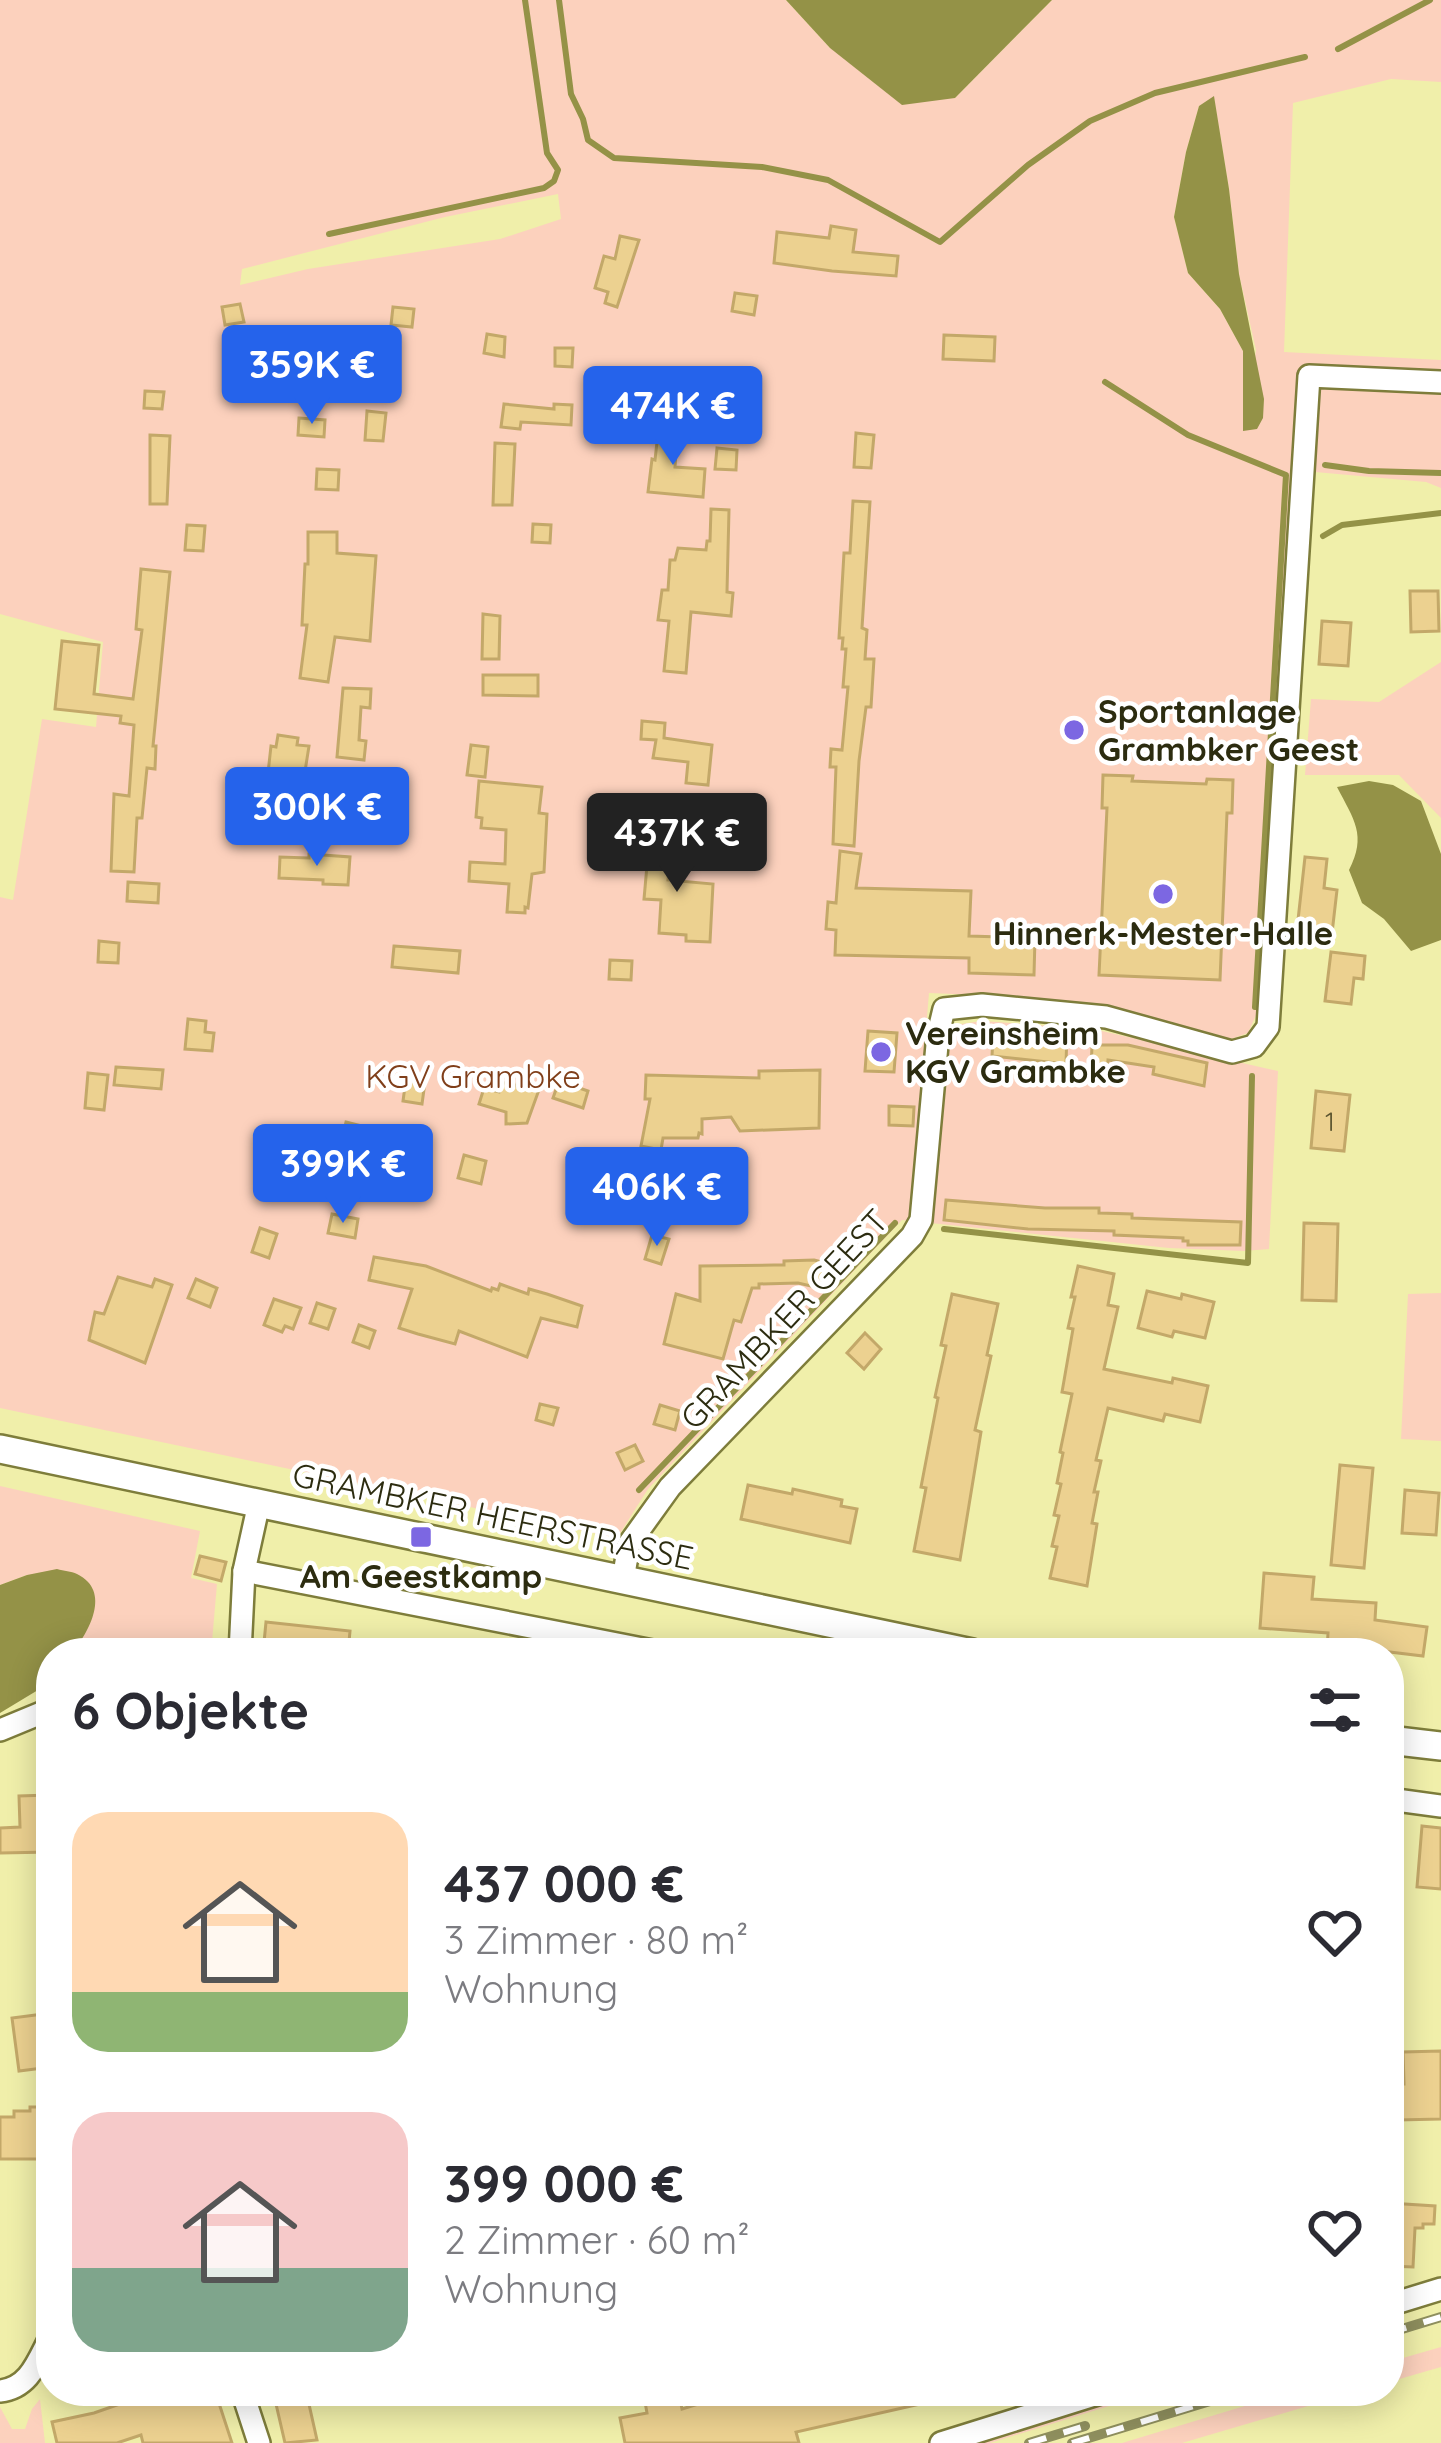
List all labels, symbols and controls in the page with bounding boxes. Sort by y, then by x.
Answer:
pin: 359K € [214,325,410,427]
text: 359K € [249,339,375,388]
pin: 474K € [575,366,771,468]
text: 474K € [610,380,736,429]
place label: Sportanlage Grambker Geest [1098,690,1359,769]
marker: Sportanlage Grambker Geest [1061,717,1087,743]
pin: 300K € [219,767,415,869]
text: 300K € [252,781,382,830]
pin: 437K € [579,793,775,895]
text: 437K € [614,807,740,856]
marker: Hinnerk-Mester-Halle [1150,881,1176,907]
place label: Hinnerk-Mester-Halle [993,912,1333,953]
place label: Vereinsheim KGV Grambke [905,1012,1126,1091]
marker: Vereinsheim KGV Grambke [868,1039,894,1065]
park label: KGV Grambke [365,1055,581,1096]
house number: 1 [1325,1104,1335,1138]
pin: 399K € [245,1124,441,1226]
text: 399K € [280,1138,406,1187]
pin: 406K € [559,1147,755,1249]
text: 406K € [592,1161,722,1210]
street label: GRAMBKER GEEST [671,1200,896,1437]
street label: GRAMBKER HEERSTRASSE [289,1453,697,1578]
marker: Am Geestkamp [408,1524,434,1550]
place label: Am Geestkamp [300,1555,542,1596]
icon: filters [1302,1677,1368,1743]
text: 6 Objekte [72,1678,309,1742]
text: 437 000 € [444,1851,684,1915]
icon: home [168,1860,312,2004]
icon: heart [1302,1899,1368,1965]
text: 3 Zimmer · 80 m² [444,1915,748,1964]
text: Wohnung [444,1964,618,2013]
text: 399 000 € [444,2151,684,2215]
icon: home [168,2160,312,2304]
icon: heart [1302,2199,1368,2265]
text: 2 Zimmer · 60 m² [444,2215,750,2264]
text: Wohnung [444,2264,618,2313]

